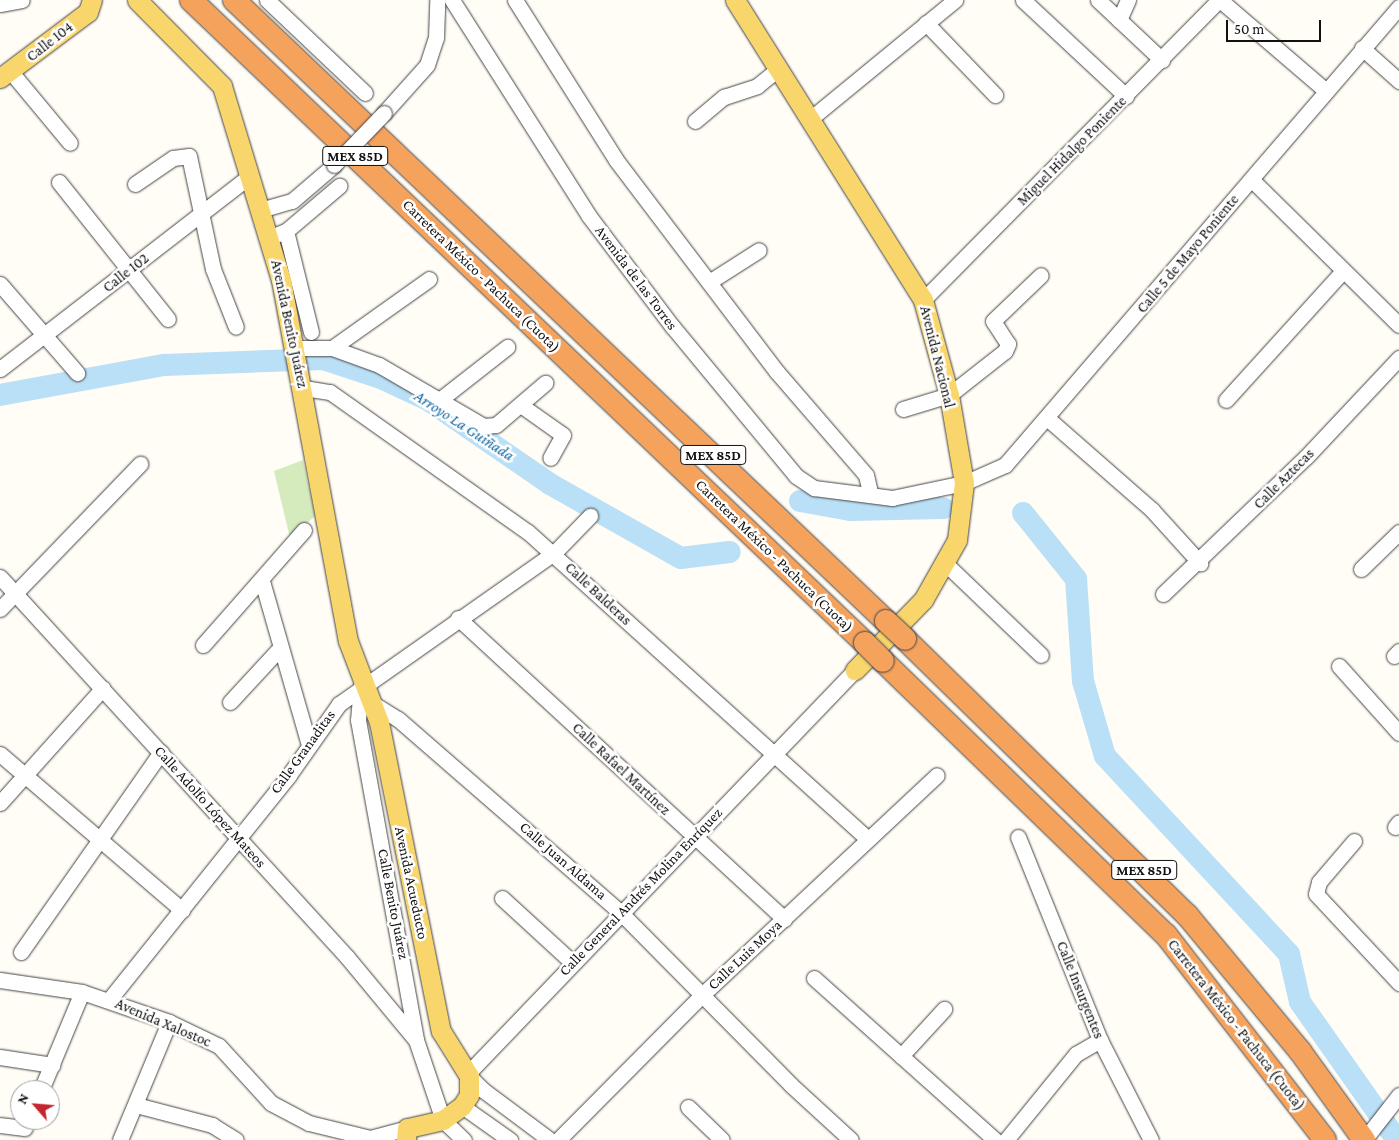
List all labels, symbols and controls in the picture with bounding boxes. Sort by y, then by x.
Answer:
scale bar [1229,10,1324,42]
street label: Calle 104 [23,18,77,66]
text: 50 m [1234,21,1264,37]
street label: Miguel Hidalgo Poniente [1013,92,1131,210]
road number: MEX 85D [321,144,389,168]
street label: Calle 5 de Mayo Poniente [1133,191,1243,317]
street label: Carretera México - Pachuca (Cuota) [398,196,564,356]
street label: Avenida de las Torres [591,222,681,334]
street label: Calle 102 [99,249,153,297]
street label: Avenida Benito Juárez [267,258,311,390]
street label: Avenida Nacional [916,304,958,410]
water label: Arroyo La Guiñada [411,387,517,465]
road number: MEX 85D [679,444,747,466]
street label: Calle Aztecas [1250,445,1318,513]
street label: Carretera México - Pachuca (Cuota) [691,476,857,636]
street label: Calle Balderas [561,559,635,629]
street label: Calle Granaditas [267,707,339,797]
street label: Calle Rafael Martínez [568,719,674,819]
street label: Calle Adolfo López Mateos [150,742,270,872]
street label: Calle General Andrés Molina Enríquez [556,804,726,980]
street label: Calle Juan Aldama [516,818,610,904]
street label: Avenida Acueducto [390,825,432,941]
street label: Calle Benito Juárez [373,847,413,961]
road number: MEX 85D [1110,858,1178,882]
street label: Calle Luis Moya [704,916,786,994]
street label: Carretera México - Pachuca (Cuota) [1164,936,1308,1114]
street label: Calle Insurgentes [1052,939,1108,1041]
street label: Avenida Xalostoc [112,995,214,1051]
north arrow [10,1080,60,1130]
text: N [13,1091,32,1107]

